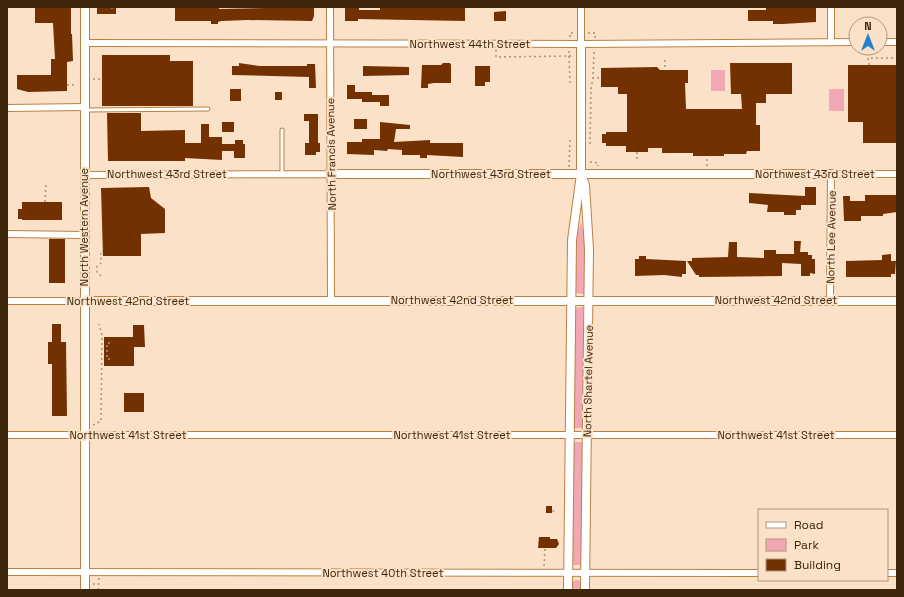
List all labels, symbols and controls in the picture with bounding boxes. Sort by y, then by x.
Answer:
north arrow [848,16,888,56]
text: N [864,19,872,33]
street label: Northwest 44th Street [410,37,530,51]
street label: North Francis Avenue [323,98,339,210]
street label: Northwest 43rd Street [107,167,227,181]
street label: Northwest 43rd Street [431,167,551,181]
street label: Northwest 43rd Street [755,167,875,181]
street label: North Western Avenue [77,168,91,286]
street label: North Lee Avenue [823,190,839,284]
street label: Northwest 42nd Street [391,293,513,307]
street label: Northwest 42nd Street [715,293,837,307]
street label: Northwest 42nd Street [67,294,189,308]
street label: North Shartel Avenue [580,325,596,437]
street label: Northwest 41st Street [69,428,187,442]
street label: Northwest 41st Street [393,428,511,442]
street label: Northwest 41st Street [717,428,835,442]
legend [758,509,888,581]
text: Road [794,517,823,533]
text: Park [794,537,819,553]
text: Building [794,557,841,573]
street label: Northwest 40th Street [323,566,443,580]

